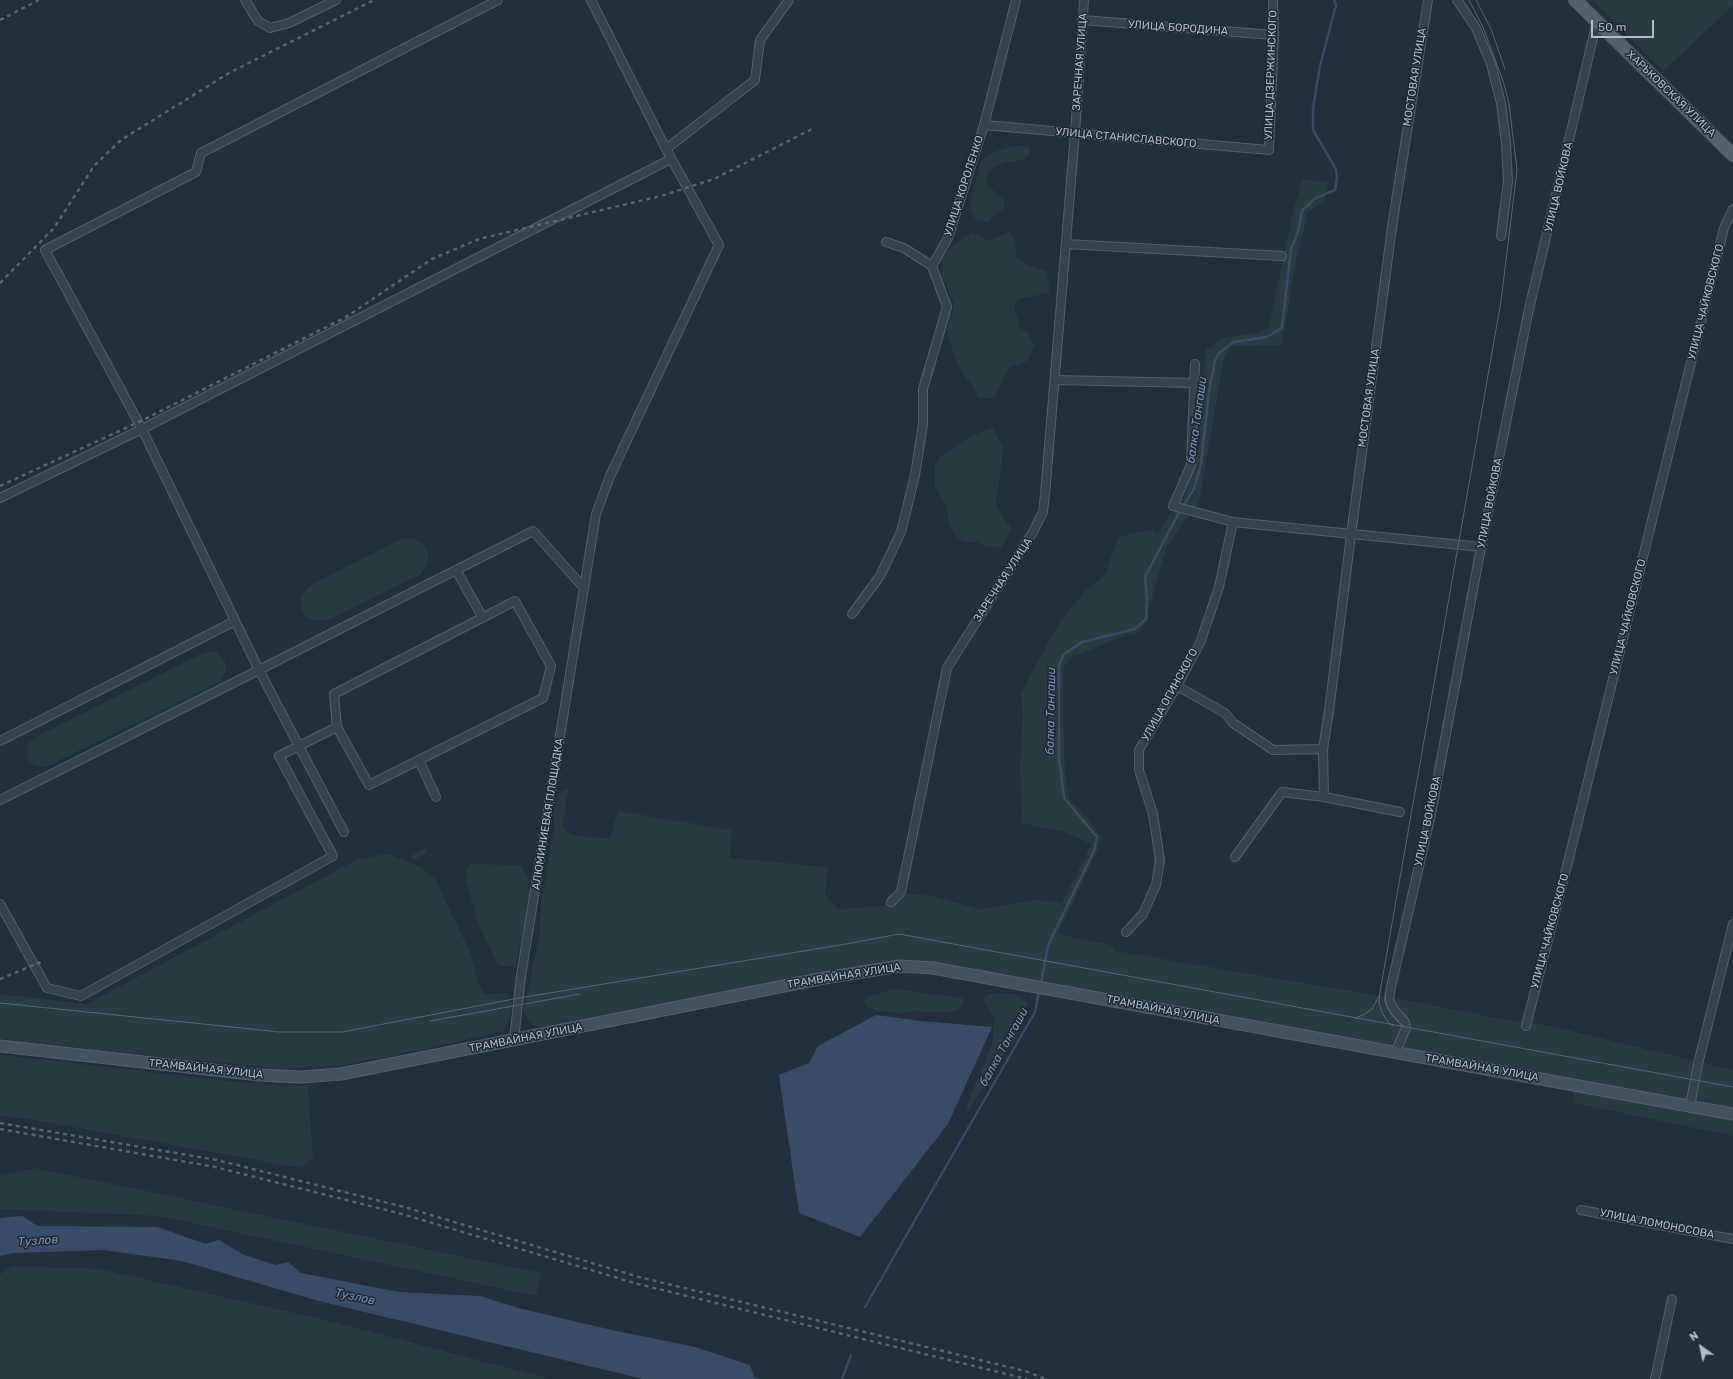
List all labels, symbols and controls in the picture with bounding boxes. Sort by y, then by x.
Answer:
street label: УЛИЦА ДЗЕРЖИНСКОГО [1262,10,1280,140]
scale bar [1593,12,1656,38]
street label: ЗАРЕЧНАЯ УЛИЦА [1070,13,1090,111]
street label: УЛИЦА БОРОДИНА [1127,18,1229,38]
text: 50 m [1598,20,1626,34]
street label: МОСТОВАЯ УЛИЦА [1401,27,1429,127]
street label: ХАРЬКОВСКАЯ УЛИЦА [1624,48,1718,140]
street label: УЛИЦА СТАНИСЛАВСКОГО [1055,125,1197,151]
street label: УЛИЦА КОРОЛЕНКО [941,134,987,238]
street label: УЛИЦА ВОЙКОВА [1542,141,1576,233]
street label: УЛИЦА ЧАЙКОВСКОГО [1685,243,1727,361]
street label: МОСТОВАЯ УЛИЦА [1356,348,1382,448]
water label: балка Тангаши [1184,376,1210,464]
street label: УЛИЦА ВОЙКОВА [1475,457,1505,549]
street label: ЗАРЕЧНАЯ УЛИЦА [971,535,1035,625]
street label: УЛИЦА ЧАЙКОВСКОГО [1607,558,1649,676]
street label: УЛИЦА ОГИНСКОГО [1139,646,1201,744]
water label: балка Тангаши [1043,667,1059,755]
street label: АЛЮМИНИЕВАЯ ПЛОЩАДКА [529,737,567,891]
street label: УЛИЦА ВОЙКОВА [1412,775,1444,867]
street label: УЛИЦА ЧАЙКОВСКОГО [1528,872,1572,990]
street label: ТРАМВАЙНАЯ УЛИЦА [786,960,902,992]
street label: ТРАМВАЙНАЯ УЛИЦА [1105,993,1221,1027]
water label: балка Тангаши [977,1005,1031,1089]
street label: ТРАМВАЙНАЯ УЛИЦА [468,1021,584,1055]
street label: ТРАМВАЙНАЯ УЛИЦА [1424,1052,1540,1084]
street label: ТРАМВАЙНАЯ УЛИЦА [148,1056,264,1082]
street label: УЛИЦА ЛОМОНОСОВА [1599,1206,1715,1242]
water label: Тузлов [17,1232,59,1250]
water label: Тузлов [334,1286,376,1308]
north arrow [1681,1327,1721,1367]
text: N [1687,1329,1701,1344]

